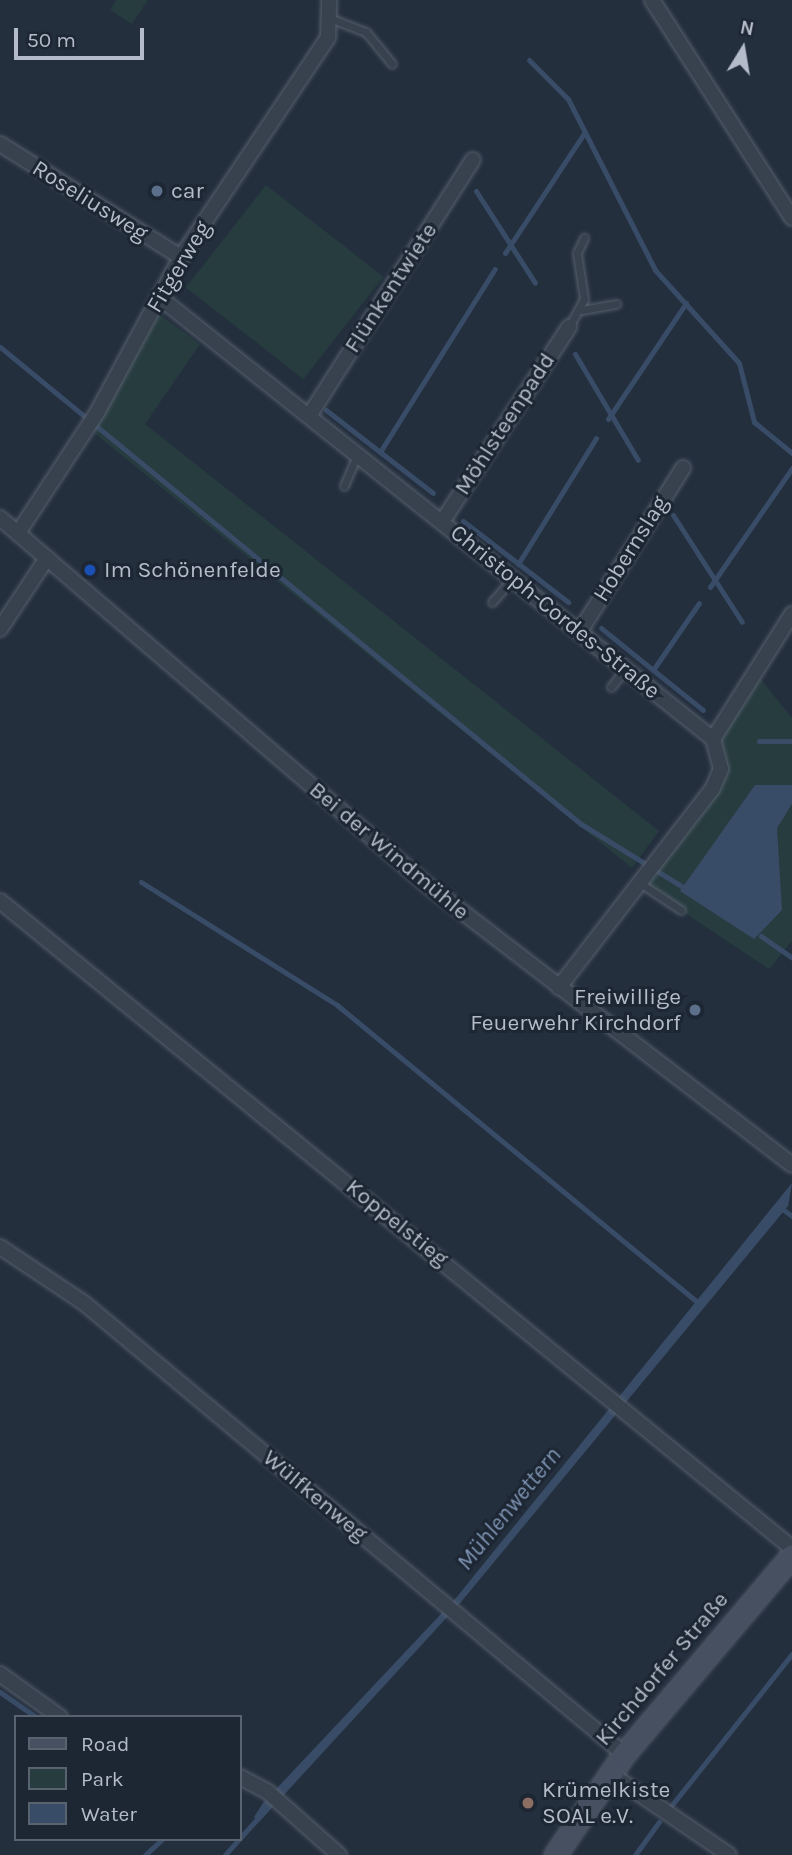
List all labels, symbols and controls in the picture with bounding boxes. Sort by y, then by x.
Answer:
scale bar [18,14,147,58]
north arrow [708,14,778,84]
text: N [738,16,756,40]
text: 50 m [27,28,76,52]
street label: Roseliusweg [27,155,153,247]
place label: car [171,177,204,205]
marker: car [149,183,165,199]
street label: Fitgerweg [141,216,217,318]
street label: Flünkentwiete [339,218,443,358]
street label: Möhlsteenpadd [449,348,561,500]
street label: Hobernslag [588,491,674,607]
street label: Christoph-Cordes-Straße [445,519,665,705]
place label: Im Schönenfelde [104,556,281,584]
marker: Im Schönenfelde [82,562,98,578]
street label: Bei der Windmühle [303,776,475,926]
place label: Freiwillige Feuerwehr Kirchdorf [470,983,681,1037]
marker: Freiwillige Feuerwehr Kirchdorf [687,1002,703,1018]
street label: Koppelstieg [340,1173,454,1273]
water label: Mühlenwettern [451,1442,567,1576]
street label: Wülfkenweg [257,1444,373,1548]
street label: Kirchdorfer Straße [590,1586,734,1752]
legend [14,1715,242,1841]
text: Road [81,1732,129,1756]
text: Park [81,1767,124,1791]
place label: Krümelkiste SOAL e.V. [542,1776,670,1830]
marker: Krümelkiste SOAL e.V. [520,1795,536,1811]
text: Water [81,1802,137,1826]

